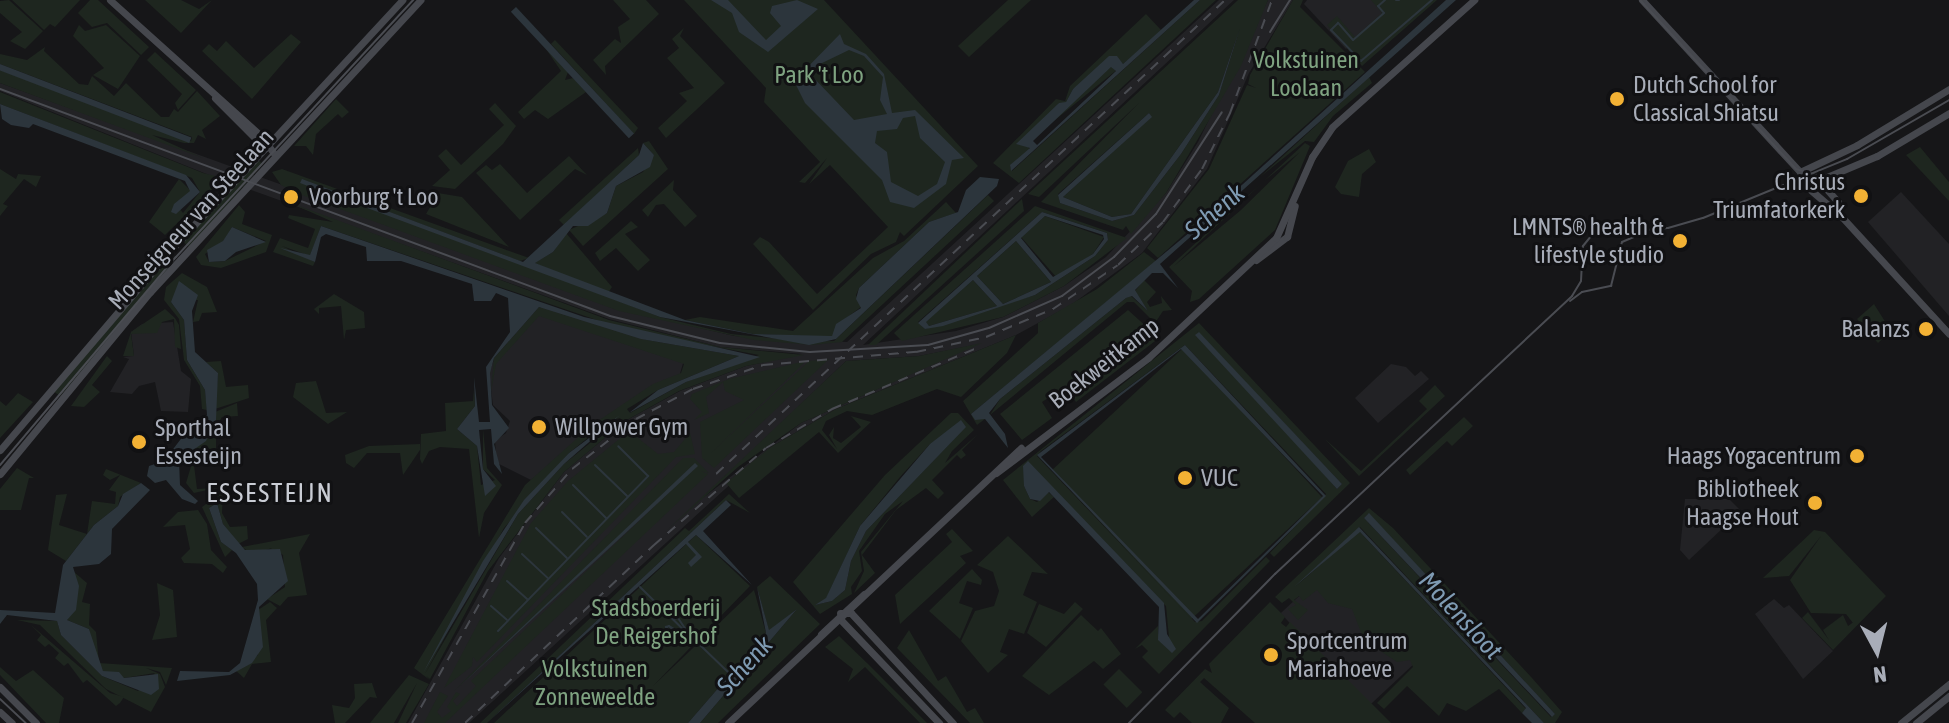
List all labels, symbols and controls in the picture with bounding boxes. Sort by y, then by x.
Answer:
park label: Volkstuinen Loolaan [1253,46,1359,102]
park label: Park 't Loo [774,61,864,89]
place label: Dutch School for Classical Shiatsu [1633,71,1779,127]
marker: Dutch School for Classical Shiatsu [1608,90,1626,108]
street label: Monseigneur van Steelaan [102,123,280,315]
place label: Christus Triumfatorkerk [1713,168,1845,224]
water label: Schenk [1179,178,1251,246]
place label: Voorburg 't Loo [309,183,439,211]
marker: Voorburg 't Loo [280,186,302,208]
marker: Christus Triumfatorkerk [1852,187,1870,205]
place label: LMNTS® health & lifestyle studio [1512,213,1664,269]
marker: LMNTS® health & lifestyle studio [1671,232,1689,250]
street label: Boekweitkamp [1043,311,1165,415]
place label: Balanzs [1841,315,1910,343]
marker: Balanzs [1917,320,1935,338]
place label: Willpower Gym [555,413,688,441]
place label: Sporthal Essesteijn [155,414,242,470]
marker: Willpower Gym [530,418,548,436]
marker: Sporthal Essesteijn [130,433,148,451]
place label: Haags Yogacentrum [1667,442,1841,470]
marker: Haags Yogacentrum [1848,447,1866,465]
place label: VUC [1201,464,1238,492]
marker: VUC [1176,469,1194,487]
place label: Bibliotheek Haagse Hout [1686,475,1799,531]
district label: ESSESTEIJN [206,478,334,510]
marker: Bibliotheek Haagse Hout [1806,494,1824,512]
water label: Molensloot [1412,566,1508,666]
park label: Stadsboerderij De Reigershof [591,594,721,650]
north arrow [1837,611,1917,691]
place label: Sportcentrum Mariahoeve [1287,627,1408,683]
water label: Schenk [710,630,780,702]
marker: Sportcentrum Mariahoeve [1262,646,1280,664]
park label: Volkstuinen Zonneweelde [535,655,655,711]
text: N [1872,661,1888,689]

